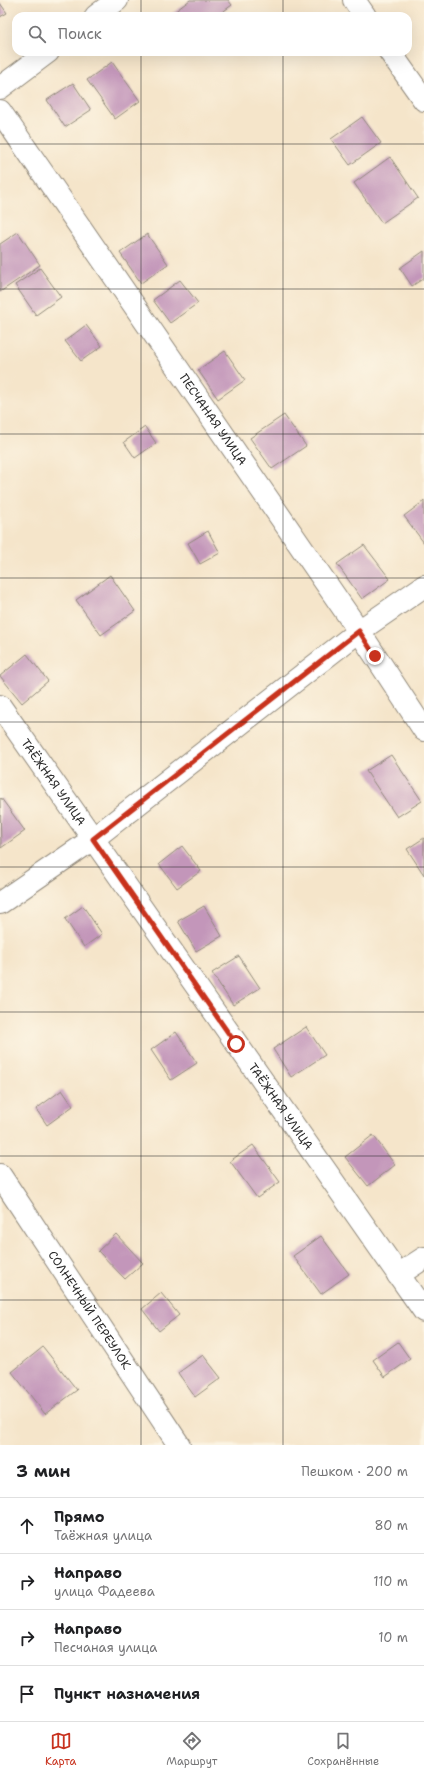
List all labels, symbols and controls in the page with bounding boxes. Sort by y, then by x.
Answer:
search box [12,12,412,56]
icon: search [26,23,48,45]
text: Поиск [58,24,102,44]
street label: ПЕСЧАНАЯ УЛИЦА [176,371,250,469]
route end [366,647,384,665]
street label: ТАЁЖНАЯ УЛИЦА [17,736,90,829]
route start [227,1035,245,1053]
street label: ТАЁЖНАЯ УЛИЦА [245,1060,317,1153]
street label: СОЛНЕЧНЫЙ ПЕРЕУЛОК [44,1248,135,1373]
text: 3 мин [16,1460,71,1482]
text: Пешком · 200 m [301,1463,408,1480]
text: Прямо [54,1507,104,1527]
icon: ahead [16,1515,38,1537]
text: 80 m [374,1517,408,1534]
text: Таёжная улица [54,1527,152,1544]
text: Направо [54,1563,122,1583]
icon: right [16,1571,38,1593]
text: 110 m [373,1573,408,1590]
text: улица Фадеева [54,1583,155,1600]
text: Направо [54,1619,122,1639]
icon: right [16,1627,38,1649]
text: 10 m [378,1629,408,1646]
text: Песчаная улица [54,1639,157,1656]
icon: arrive [16,1683,38,1705]
text: Пункт назначения [54,1684,200,1704]
tab: Карта [45,1730,76,1769]
tab: Маршрут [166,1730,217,1769]
tab: Сохранённые [307,1730,379,1769]

